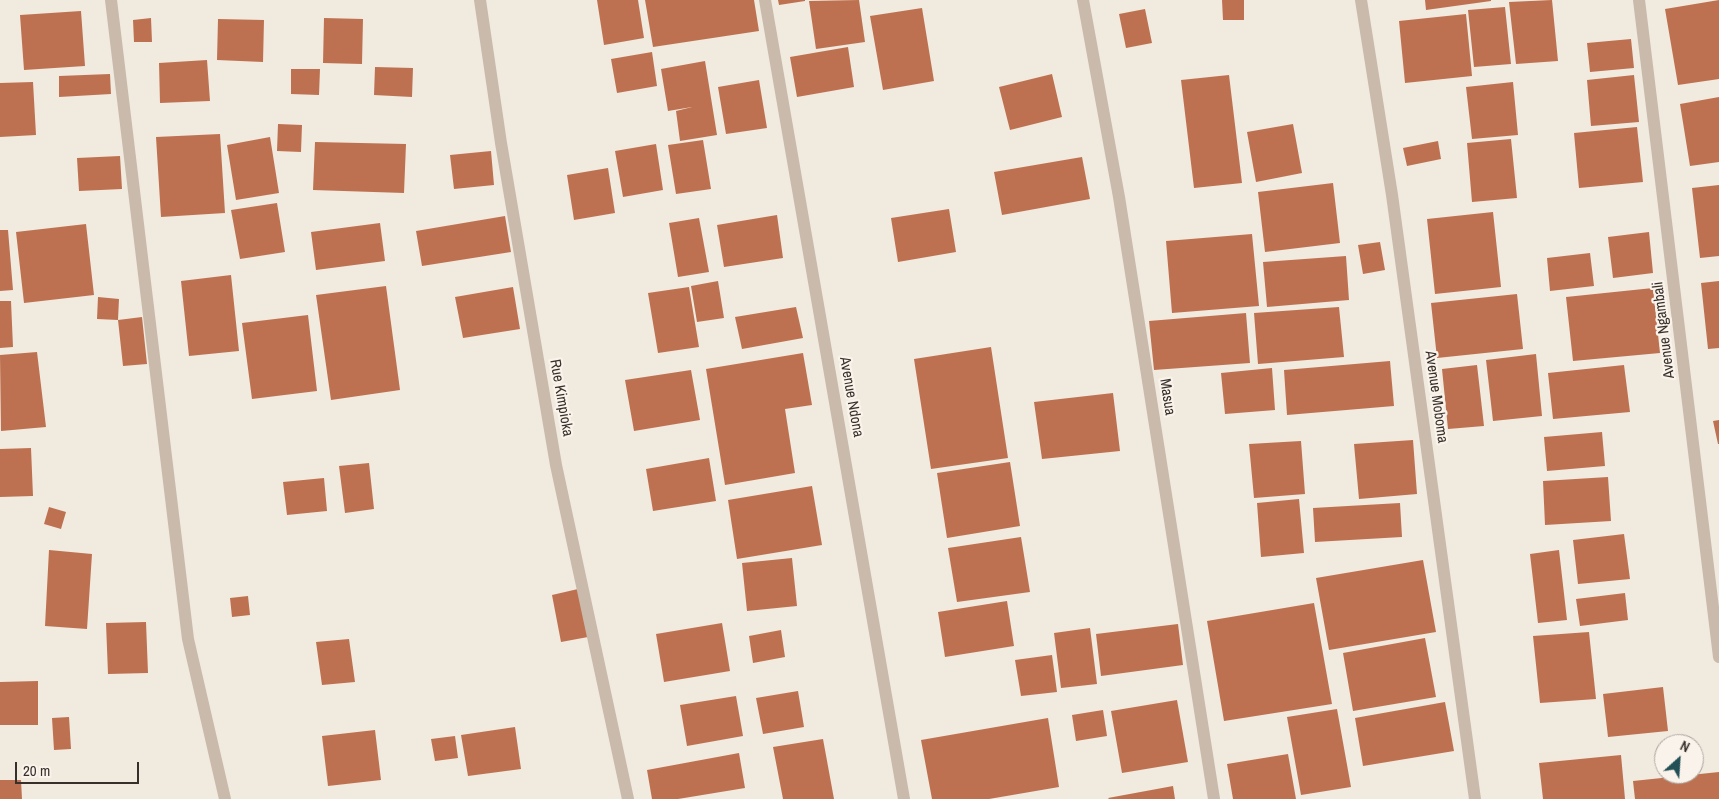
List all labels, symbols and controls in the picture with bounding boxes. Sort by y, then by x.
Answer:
street label: Avenue Ngambali [1649,280,1679,380]
street label: Avenue Moboma [1421,350,1451,444]
street label: Avenue Ndona [835,355,867,439]
street label: Rue Kimpioka [545,358,577,438]
street label: Masua [1155,377,1179,417]
north arrow [1654,734,1704,784]
text: N [1677,737,1693,756]
scale bar [18,752,141,784]
text: 20 m [23,760,50,781]

